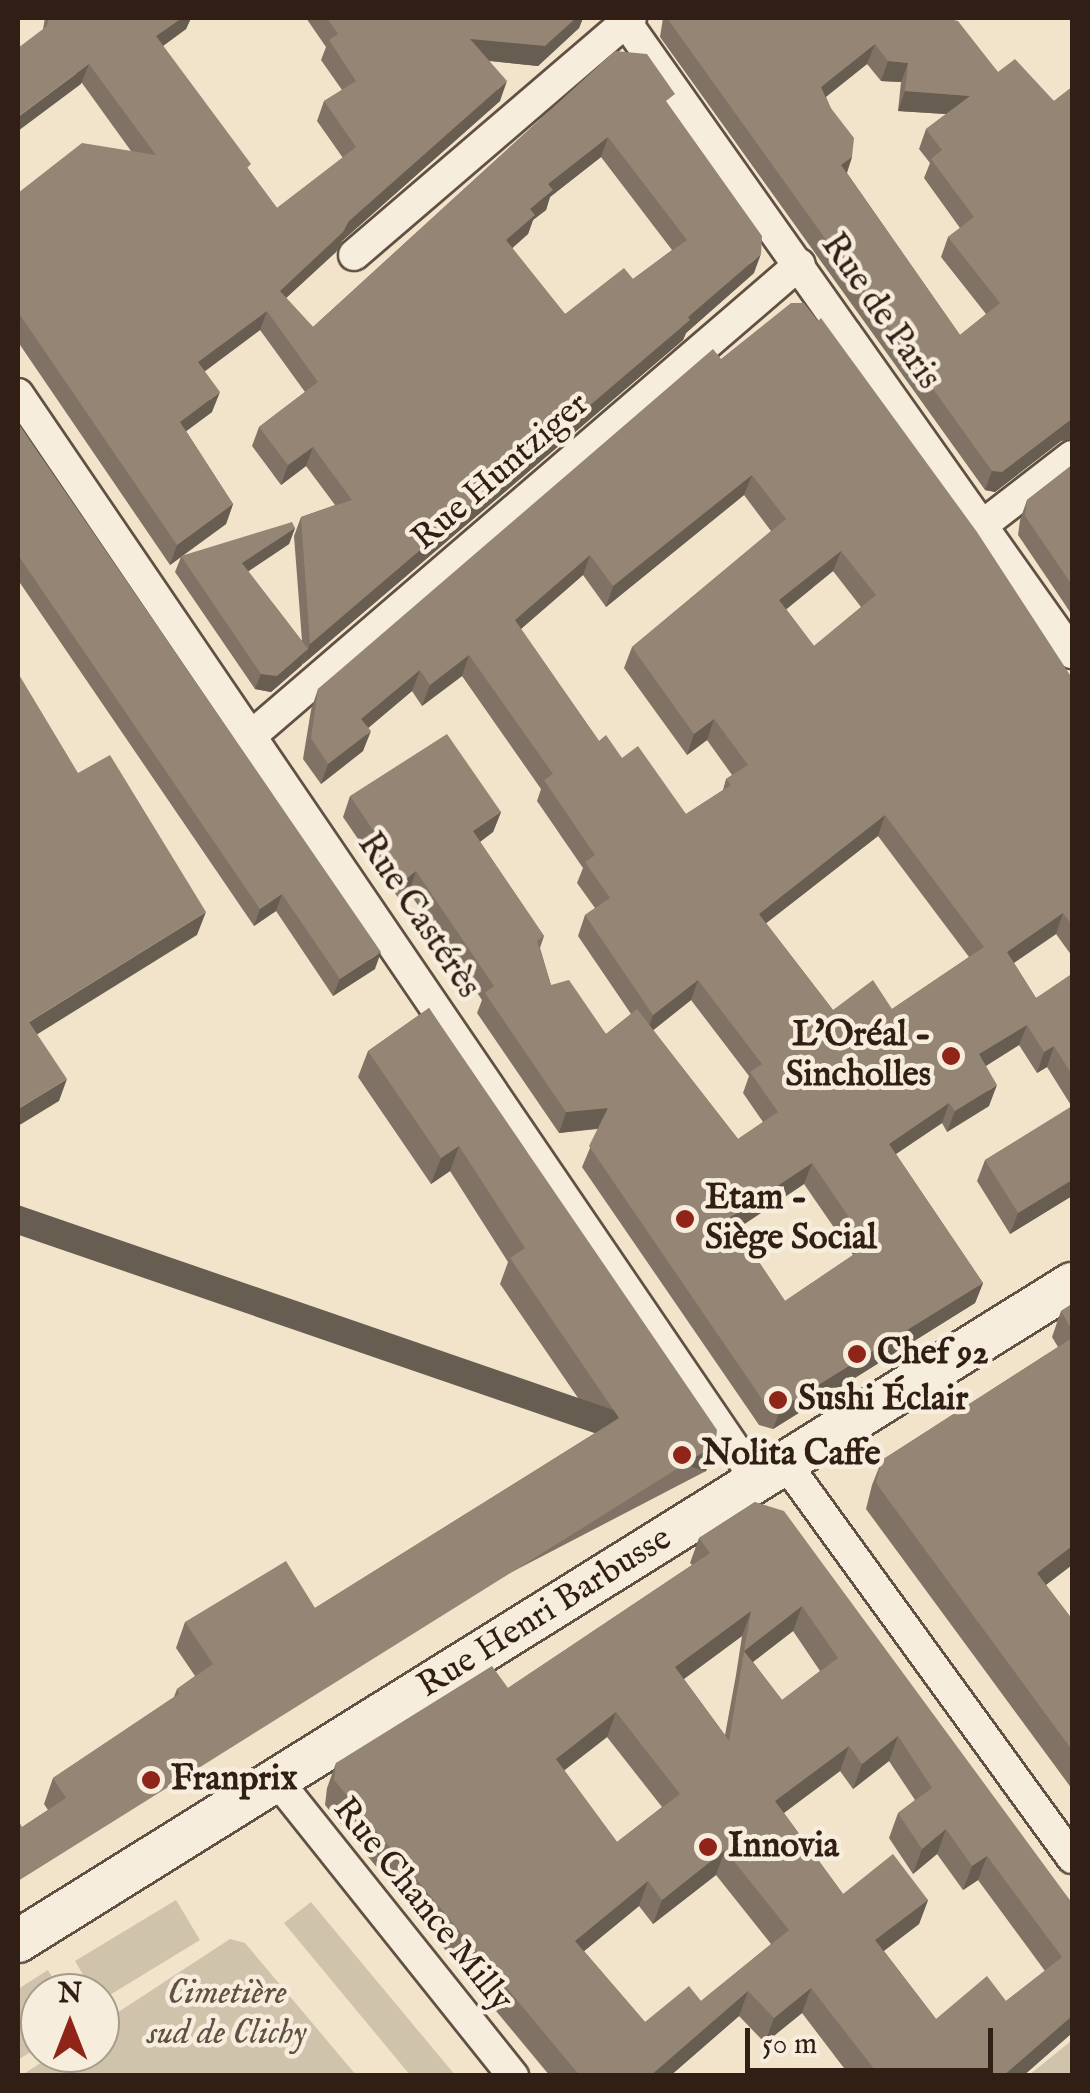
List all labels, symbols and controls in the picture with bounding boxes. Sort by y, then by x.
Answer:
street label: Rue de Paris [811,226,949,398]
street label: Rue Huntziger [404,384,598,560]
street label: Rue Castérès [347,825,489,1007]
place label: L'Oréal - Sincholles [785,1015,931,1097]
marker: L'Oréal - Sincholles [940,1045,962,1067]
place label: Etam - Siège Social [705,1178,877,1260]
marker: Etam - Siège Social [674,1208,696,1230]
place label: Chef 92 [877,1333,989,1375]
marker: Chef 92 [846,1343,868,1365]
place label: Sushi Éclair [798,1379,968,1421]
marker: Sushi Éclair [767,1389,789,1411]
place label: Nolita Caffe [702,1434,881,1476]
marker: Nolita Caffe [671,1444,693,1466]
street label: Rue Henri Barbusse [410,1518,680,1708]
place label: Franprix [171,1759,297,1801]
marker: Franprix [140,1769,162,1791]
street label: Rue Chance Milly [323,1790,521,2020]
place label: Innovia [728,1826,839,1868]
marker: Innovia [697,1836,719,1858]
north arrow [20,1973,120,2073]
park label: Cimetière sud de Clichy [147,1973,307,2055]
text: N [58,1977,82,2012]
scale bar [750,2008,998,2070]
text: 50 m [762,2026,817,2064]

